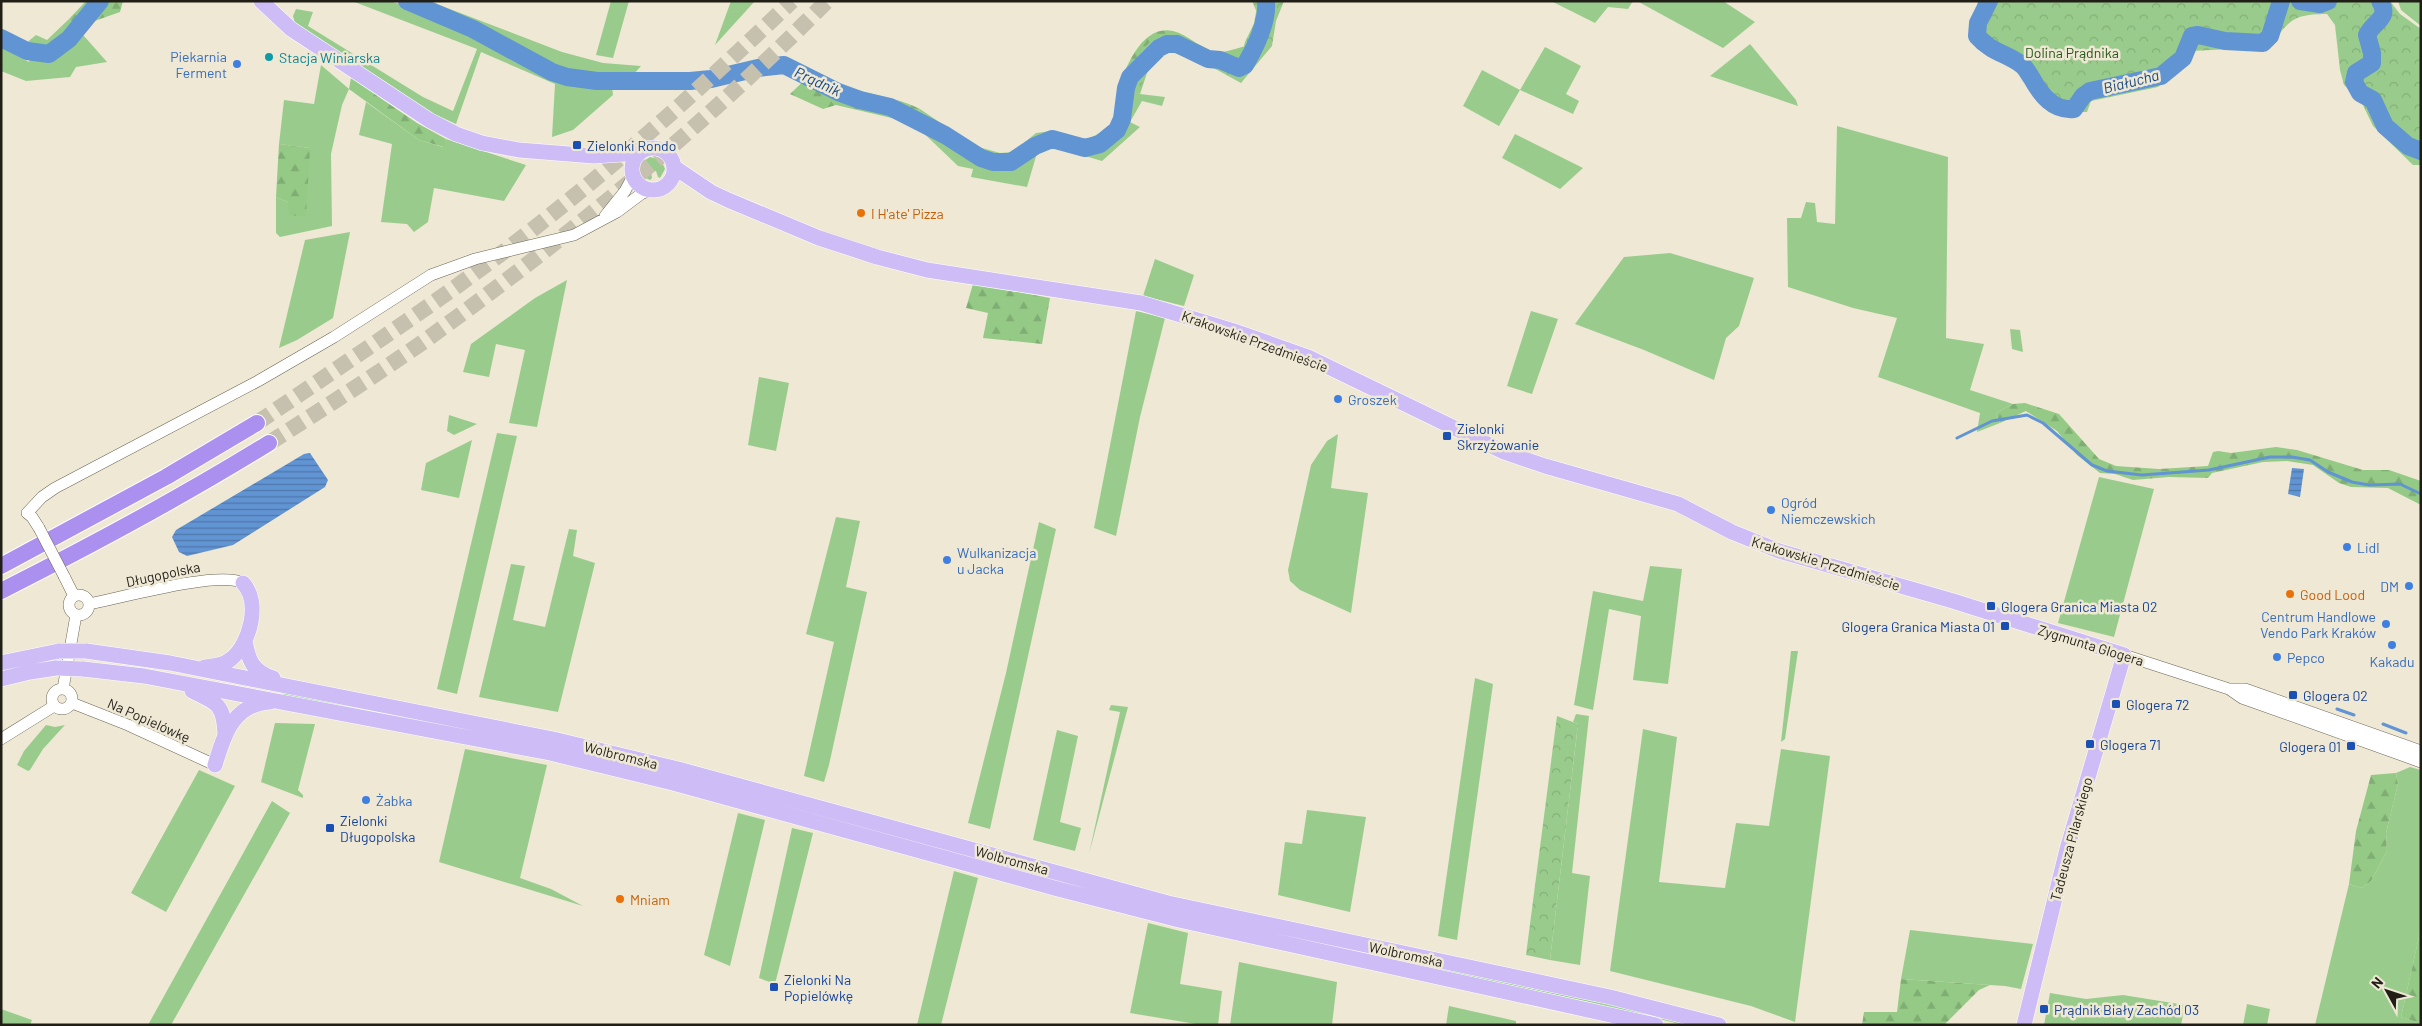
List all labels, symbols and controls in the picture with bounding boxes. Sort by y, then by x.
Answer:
park label: Dolina Prądnika [2025,44,2119,61]
place label: Piekarnia Ferment [170,48,227,81]
place label: Stacja Winiarska [279,49,380,66]
marker: Stacja Winiarska [263,51,275,63]
marker: Piekarnia Ferment [231,58,243,70]
water label: Prądnik [792,63,845,100]
water label: Białucha [2101,65,2161,97]
place label: Zielonki Rondo [587,137,676,154]
marker: Zielonki Rondo [571,139,583,151]
place label: I H'ate' Pizza [871,205,944,222]
marker: I H'ate' Pizza [855,207,867,219]
street label: Krakowskie Przedmieście [1180,307,1330,375]
place label: Groszek [1348,391,1397,408]
marker: Groszek [1332,393,1344,405]
place label: Zielonki Skrzyżowanie [1457,420,1539,453]
marker: Zielonki Skrzyżowanie [1441,430,1453,442]
place label: Ogród Niemczewskich [1781,494,1876,527]
marker: Ogród Niemczewskich [1765,504,1777,516]
street label: Krakowskie Przedmieście [1750,532,1902,594]
place label: Lidl [2357,539,2379,556]
marker: Lidl [2341,541,2353,553]
place label: Wulkanizacja u Jacka [957,544,1036,577]
marker: Wulkanizacja u Jacka [941,554,953,566]
street label: Długopolska [124,558,202,590]
place label: DM [2380,578,2399,595]
marker: DM [2403,580,2415,592]
place label: Good Lood [2300,586,2365,603]
marker: Good Lood [2284,588,2296,600]
place label: Glogera Granica Miasta 02 [2001,598,2157,615]
marker: Glogera Granica Miasta 02 [1985,600,1997,612]
place label: Centrum Handlowe Vendo Park Kraków [2260,608,2376,641]
place label: Glogera Granica Miasta 01 [1842,618,1995,635]
marker: Centrum Handlowe Vendo Park Kraków [2380,618,2392,630]
marker: Glogera Granica Miasta 01 [1999,620,2011,632]
street label: Zygmunta Glogera [2036,621,2146,669]
marker: Kakadu [2386,639,2398,651]
place label: Pepco [2287,649,2325,666]
marker: Pepco [2271,651,2283,663]
place label: Kakadu [2370,653,2414,670]
place label: Glogera 02 [2303,687,2368,704]
marker: Glogera 02 [2287,689,2299,701]
street label: Na Popielówkę [105,694,193,746]
place label: Glogera 72 [2126,696,2190,713]
marker: Glogera 72 [2110,698,2122,710]
place label: Glogera 71 [2100,736,2161,753]
street label: Wolbromska [582,738,660,772]
marker: Glogera 71 [2084,738,2096,750]
place label: Glogera 01 [2279,738,2341,755]
marker: Glogera 01 [2345,740,2357,752]
street label: Tadeusza Pilarskiego [2046,775,2096,903]
place label: Żabka [376,792,413,809]
marker: Żabka [360,794,372,806]
place label: Zielonki Długopolska [340,812,415,845]
marker: Zielonki Długopolska [324,822,336,834]
street label: Wolbromska [974,842,1050,878]
place label: Mniam [630,891,670,908]
marker: Mniam [614,893,626,905]
street label: Wolbromska [1367,938,1445,970]
north arrow [2362,966,2412,1016]
place label: Zielonki Na Popielówkę [784,971,853,1004]
text: N [2367,973,2386,991]
marker: Zielonki Na Popielówkę [768,981,780,993]
place label: Prądnik Biały Zachód 03 [2054,1001,2199,1018]
marker: Prądnik Biały Zachód 03 [2038,1003,2050,1015]

